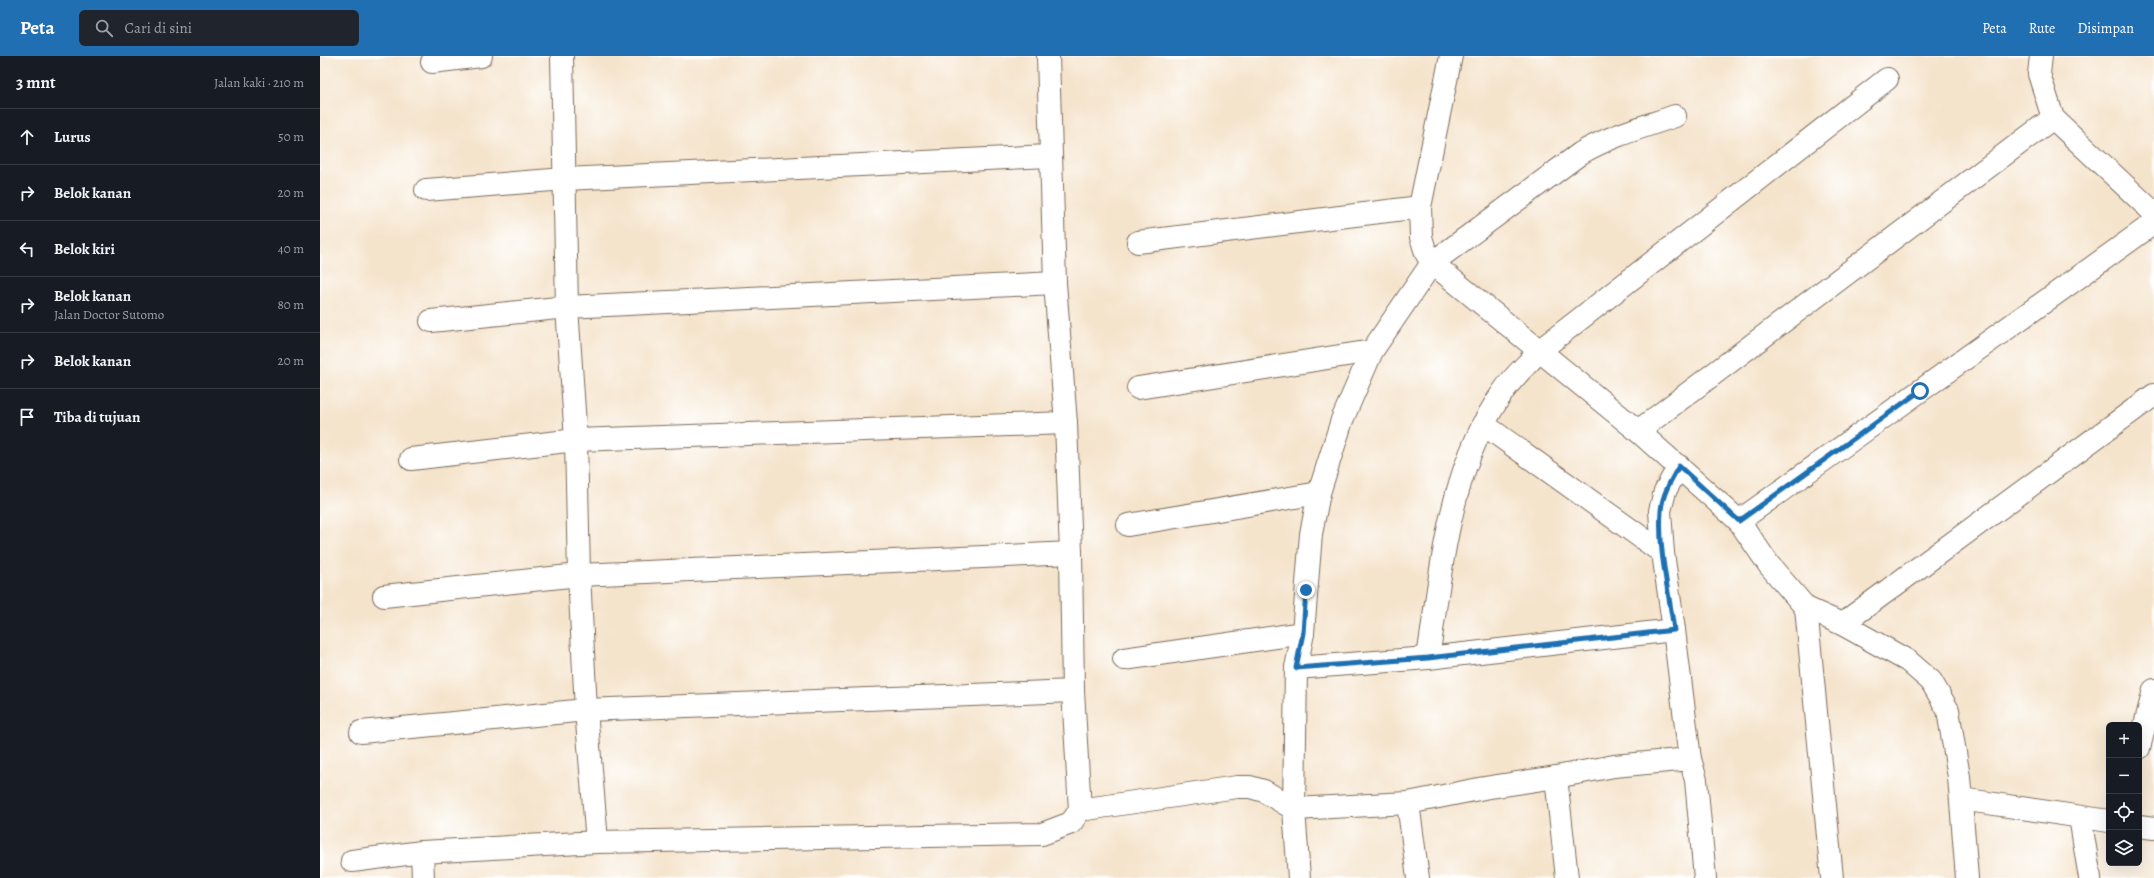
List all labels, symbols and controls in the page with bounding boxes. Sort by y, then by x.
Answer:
search box [79,10,359,46]
text: Peta [20,15,55,41]
icon: search [93,17,115,39]
text: Cari di sini [125,18,192,38]
text: Peta [1982,19,2007,38]
text: Rute [2029,19,2055,38]
text: Disimpan [2077,19,2134,38]
text: 3 mnt [16,71,56,94]
text: Jalan kaki · 210 m [214,74,304,91]
icon: ahead [16,126,38,148]
text: Lurus [54,127,91,147]
text: 50 m [278,128,304,145]
icon: right [16,182,38,204]
text: Belok kanan [54,183,131,203]
text: 20 m [278,184,304,201]
icon: left [16,238,38,260]
text: Belok kiri [54,239,115,259]
text: 40 m [278,240,304,257]
text: Belok kanan [54,286,131,306]
icon: right [16,294,38,316]
text: 80 m [277,296,304,313]
text: Jalan Doctor Sutomo [54,306,164,323]
icon: right [16,350,38,372]
text: Belok kanan [54,351,131,371]
text: 20 m [278,352,304,369]
route start [1911,382,1929,400]
icon: arrive [16,406,38,428]
text: Tiba di tujuan [54,407,140,427]
route end [1297,581,1315,599]
map controls [2106,722,2142,866]
button: + [2106,722,2142,758]
button: − [2106,758,2142,794]
button: locate [2106,794,2142,830]
button: layers [2106,830,2142,866]

